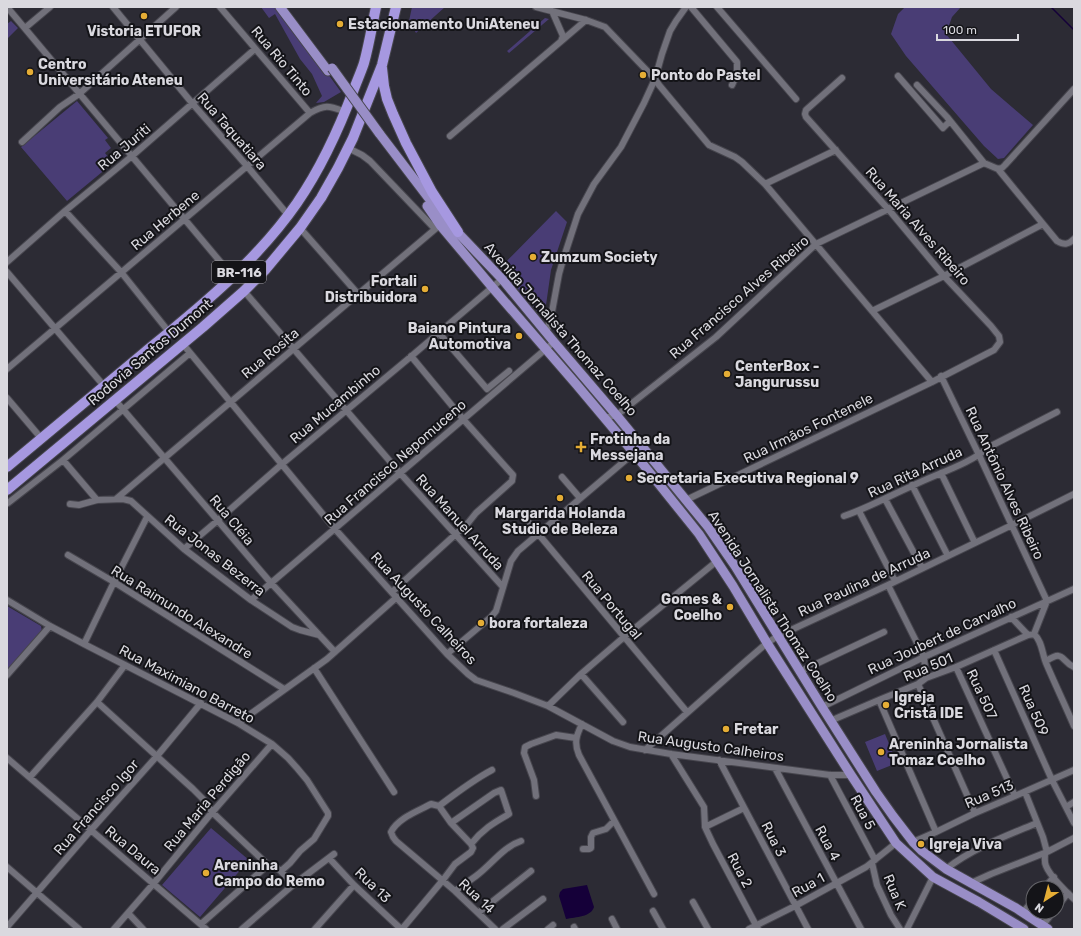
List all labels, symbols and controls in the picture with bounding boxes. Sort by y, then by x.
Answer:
marker: Vistoria ETUFOR [139,11,149,21]
place label: Estacionamento UniAteneu [348,16,540,33]
scale bar [937,16,1018,42]
marker: Estacionamento UniAteneu [335,19,345,29]
place label: Vistoria ETUFOR [87,23,201,40]
street label: Rua Rio Tinto [248,23,316,100]
text: 100 m [943,23,977,37]
place label: Centro Universitário Ateneu [38,56,183,89]
marker: Centro Universitário Ateneu [25,67,35,77]
place label: Ponto do Pastel [651,67,760,84]
marker: Ponto do Pastel [638,70,648,80]
street label: Rua Taquatiara [193,89,270,173]
street label: Rua Juriti [95,120,154,174]
street label: Rua Maria Alves Ribeiro [862,164,974,289]
street label: Rua Herbene [128,187,203,254]
street label: Rua Francisco Alves Ribeiro [666,232,813,363]
street label: Avenida Jornalista Thomaz Coelho [481,239,641,420]
place label: Zumzum Society [541,249,658,266]
marker: Zumzum Society [528,252,538,262]
road number: BR-116 [212,261,266,283]
place label: Fortali Distribuidora [325,273,417,306]
marker: Fortali Distribuidora [420,284,430,294]
street label: Rodovia Santos Dumont [85,295,216,409]
place label: Baiano Pintura Automotiva [408,320,511,353]
street label: Rua Rosita [238,324,302,382]
marker: Baiano Pintura Automotiva [514,331,524,341]
place label: CenterBox - Jangurussu [735,358,819,391]
street label: Rua Mucambinho [287,362,384,447]
marker: CenterBox - Jangurussu [722,369,732,379]
street label: Rua Irmãos Fontenele [741,390,876,467]
street label: Rua Francisco Nepomuceno [321,396,470,529]
street label: Rua Antônio Alves Ribeiro [962,404,1047,562]
place label: Frotinha da Messejana [590,431,670,464]
marker: Frotinha da Messejana [575,441,587,453]
street label: Rua Rita Arruda [865,443,965,502]
place label: Secretaria Executiva Regional 9 [637,470,859,487]
street label: Rua Manuel Arruda [412,471,507,574]
marker: Secretaria Executiva Regional 9 [624,473,634,483]
street label: Rua Cléia [206,492,258,549]
marker: Margarida Holanda Studio de Beleza [555,493,565,503]
place label: Margarida Holanda Studio de Beleza [494,505,626,538]
street label: Avenida Jornalista Thomaz Coelho [704,507,841,705]
street label: Rua Jonas Bezerra [161,511,268,600]
street label: Rua Paulina de Arruda [795,544,933,621]
street label: Rua Augusto Calheiros [367,549,480,668]
street label: Rua Raimundo Alexandre [108,562,256,663]
street label: Rua Portugal [578,568,645,643]
place label: Gomes & Coelho [661,591,723,624]
street label: Rua Joubert de Carvalho [865,595,1019,678]
marker: Gomes & Coelho [725,602,735,612]
place label: bora fortaleza [489,615,588,632]
marker: bora fortaleza [476,618,486,628]
street label: Rua Maximiano Barreto [116,642,257,727]
street label: Rua 501 [901,649,955,685]
street label: Rua 507 [963,667,1000,722]
street label: Rua 509 [1015,682,1052,738]
place label: Igreja Cristã IDE [894,689,963,722]
marker: Igreja Cristã IDE [881,700,891,710]
place label: Fretar [734,721,779,738]
marker: Fretar [721,724,731,734]
street label: Rua Augusto Calheiros [637,728,785,765]
place label: Areninha Jornalista Tomaz Coelho [889,736,1028,769]
marker: Areninha Jornalista Tomaz Coelho [876,747,886,757]
street label: Rua Maria Perdigão [161,748,254,855]
street label: Rua Francisco Igor [50,756,143,859]
street label: Rua 513 [962,777,1016,812]
street label: Rua 5 [846,792,879,833]
street label: Rua 3 [758,819,790,860]
street label: Rua Daura [101,822,164,879]
street label: Rua 4 [811,823,844,864]
place label: Igreja Viva [929,836,1002,853]
marker: Igreja Viva [916,839,926,849]
street label: Rua 2 [723,850,756,891]
place label: Areninha Campo do Remo [214,857,325,890]
street label: Rua 13 [351,864,394,906]
marker: Areninha Campo do Remo [201,868,211,878]
street label: Rua 1 [789,870,828,901]
street label: Rua K [879,872,910,913]
street label: Rua 14 [455,875,499,918]
north arrow [1025,880,1065,920]
text: N [1032,900,1046,915]

